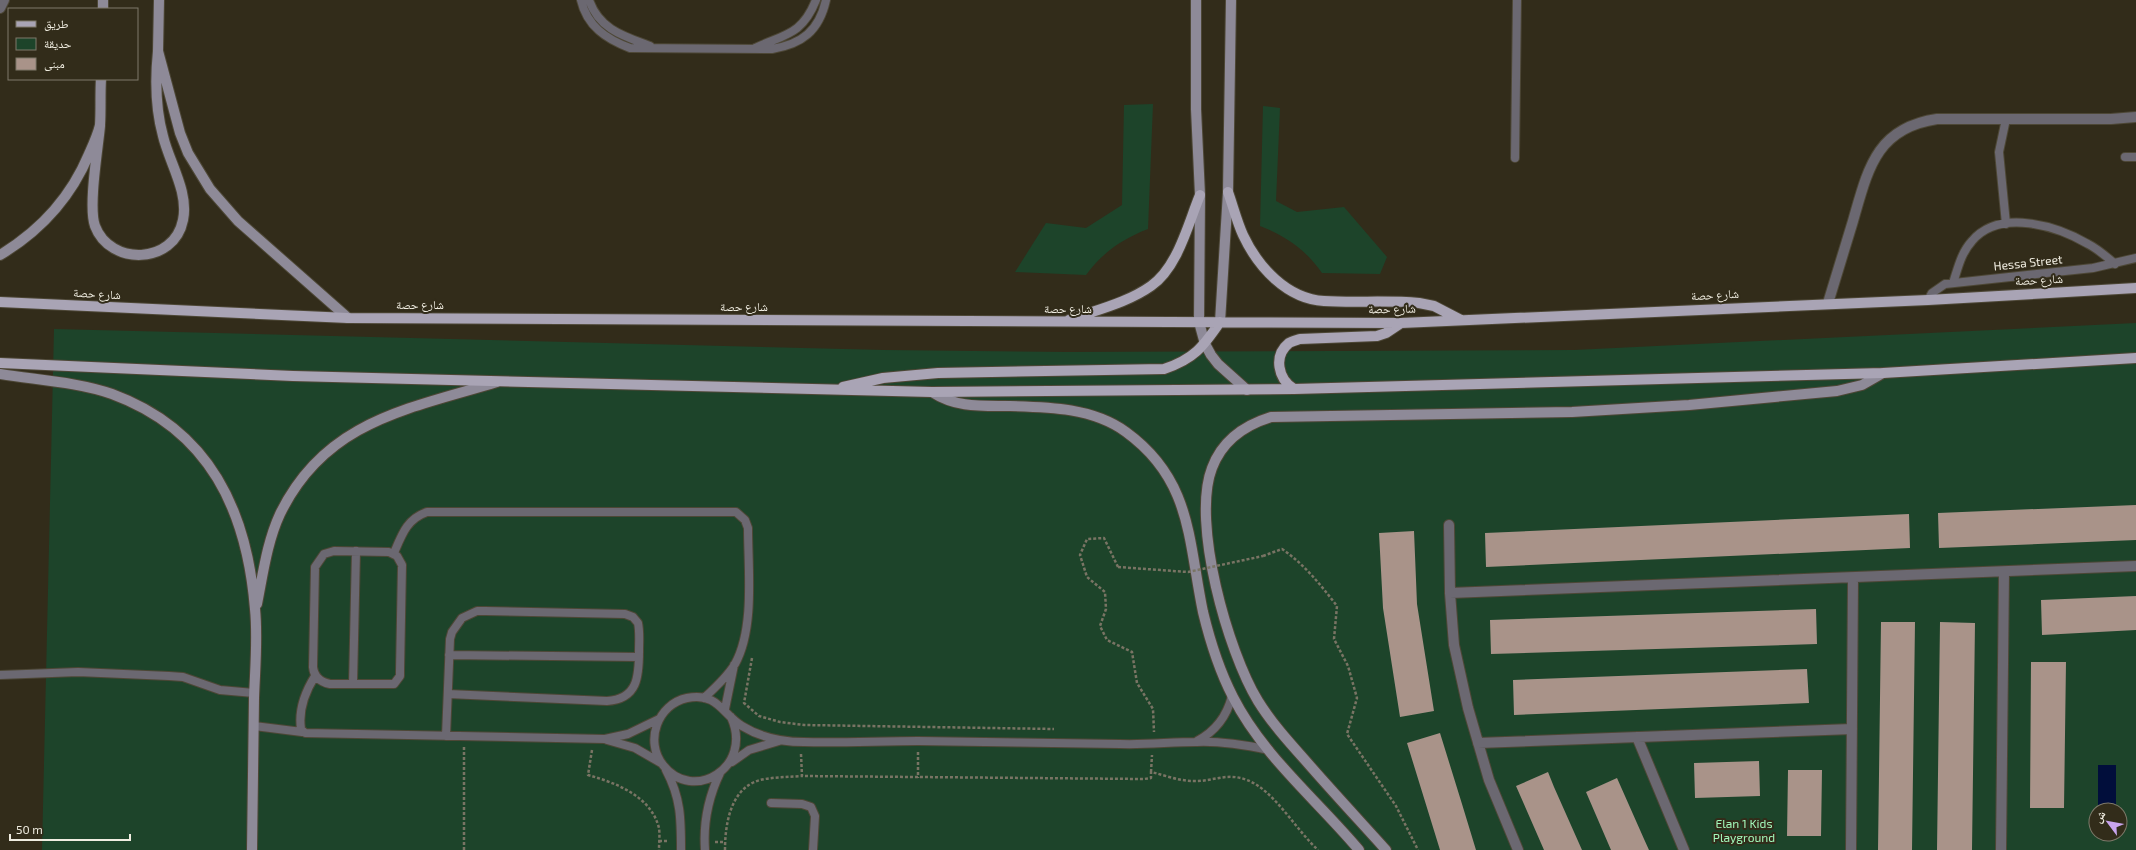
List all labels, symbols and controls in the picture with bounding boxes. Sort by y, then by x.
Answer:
legend [8,8,138,80]
text: طريق [44,16,69,31]
text: حديقة [44,36,72,51]
text: مبنى [44,56,65,71]
street label: Hessa Street [1993,251,2063,273]
street label: شارع حصة [2015,271,2063,289]
street label: شارع حصة [73,285,121,303]
street label: شارع حصة [1691,286,1739,304]
street label: شارع حصة [396,297,444,313]
street label: شارع حصة [720,299,768,315]
street label: شارع حصة [1044,301,1092,317]
street label: شارع حصة [1368,301,1416,317]
north arrow [2088,802,2128,842]
text: ش [2090,808,2110,826]
scale bar [10,816,130,842]
park label: Elan 1 Kids Playground [1713,816,1775,844]
text: 50 m [16,822,43,836]

